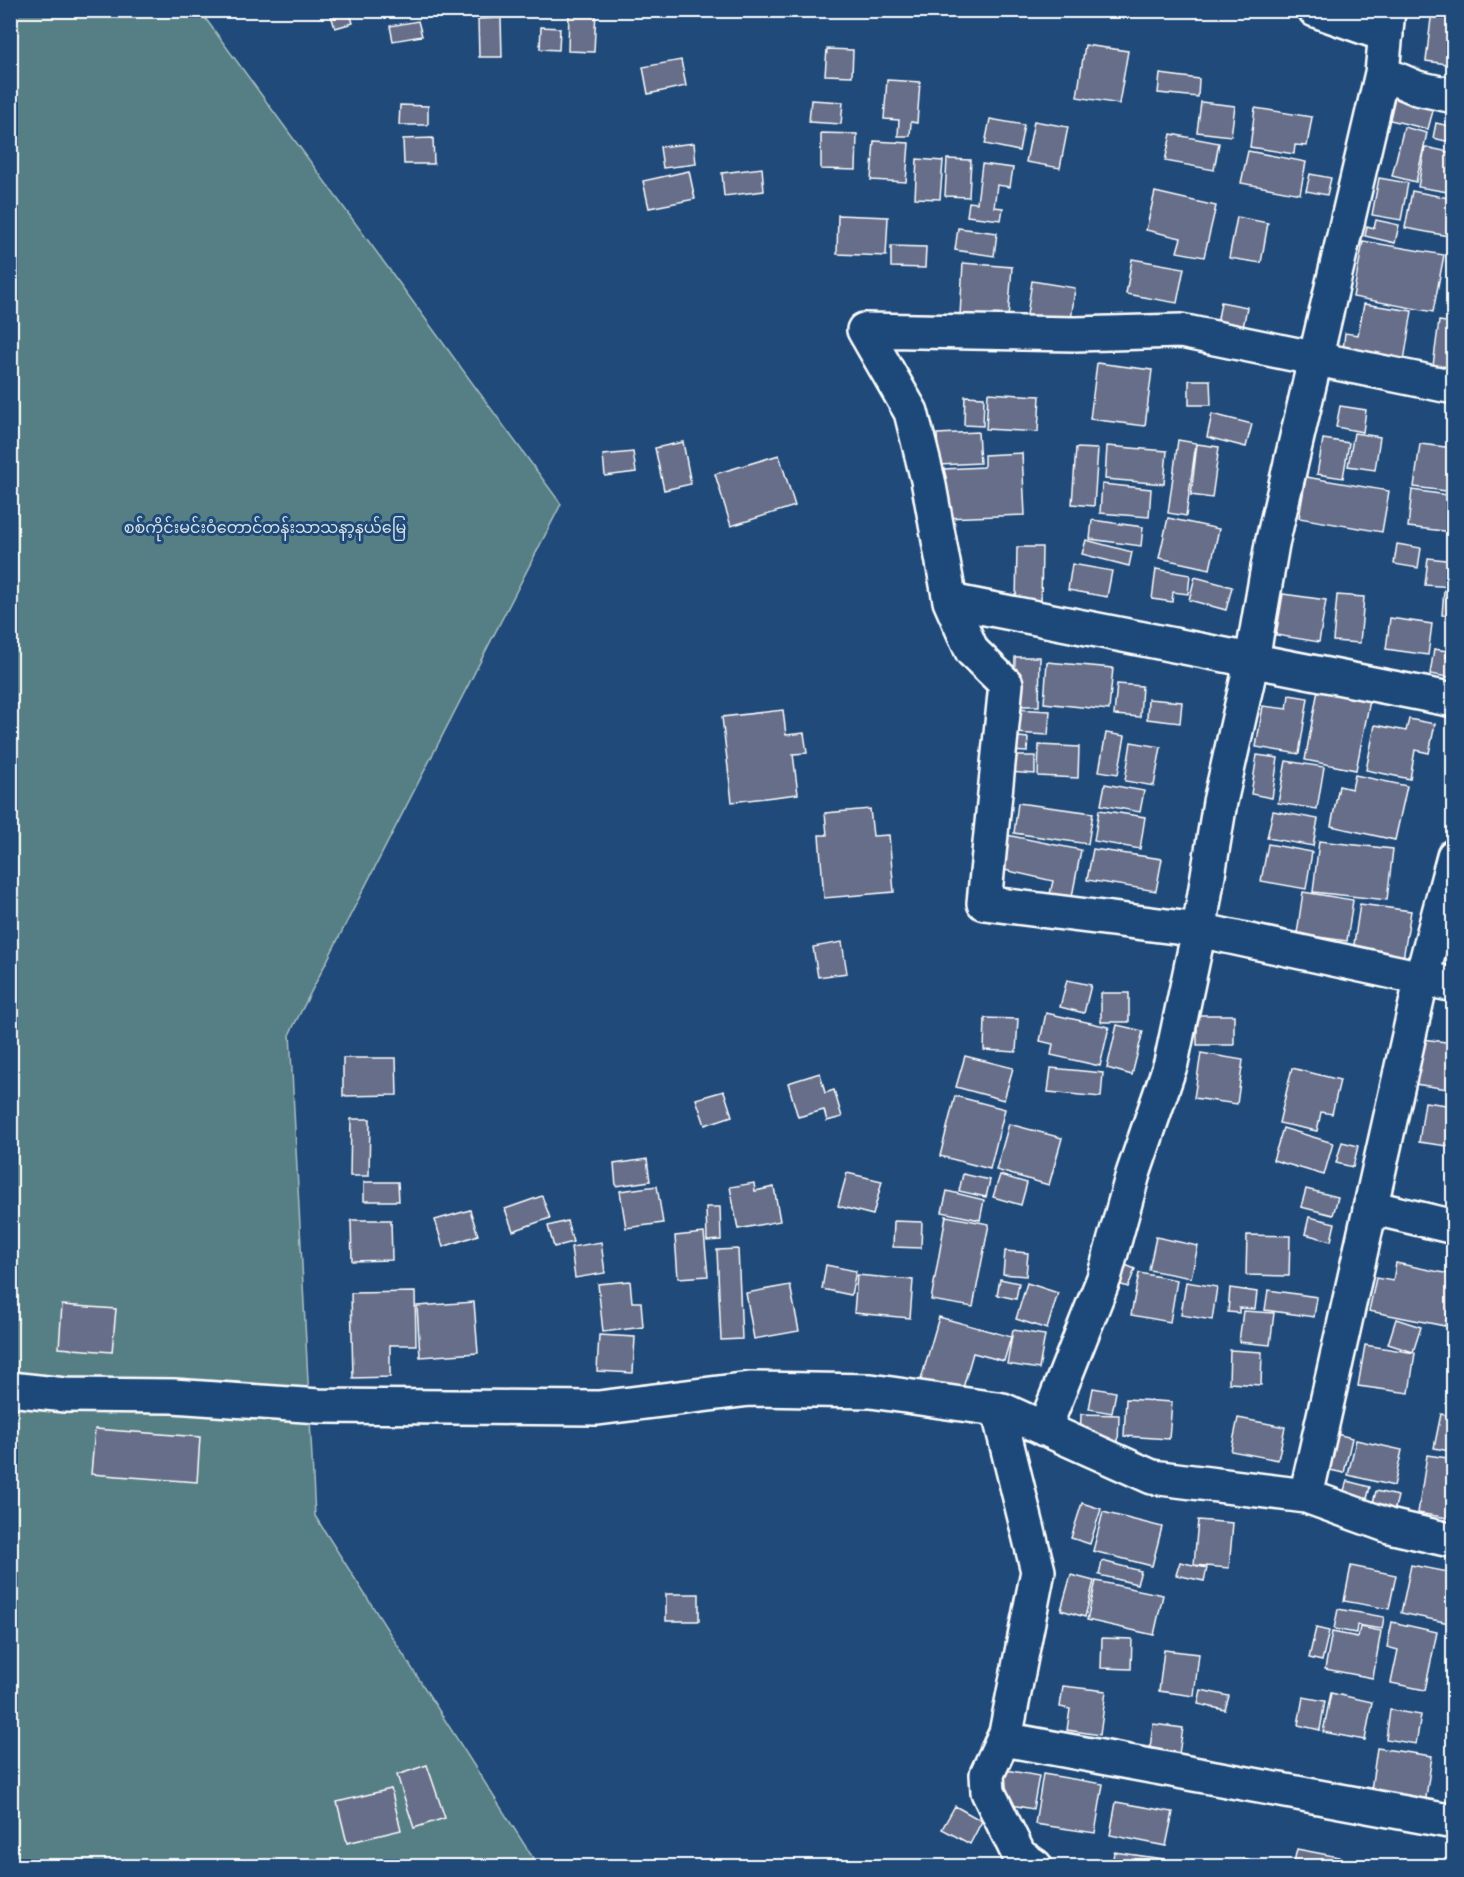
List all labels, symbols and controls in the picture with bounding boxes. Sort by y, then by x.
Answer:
park label: စစ်ကိုင်းမင်းဝံတောင်တန်းသာသနာ့နယ်မြေ [124,516,406,542]

